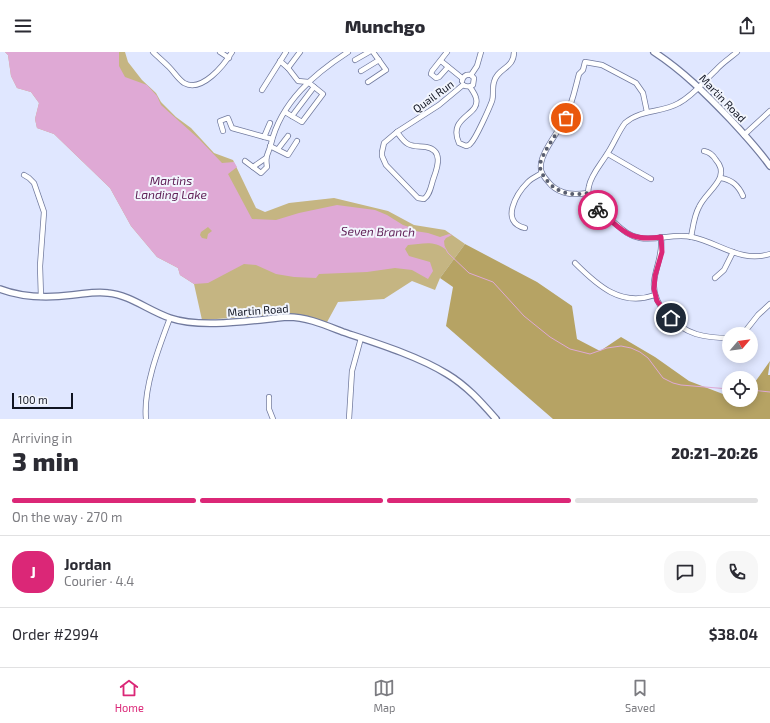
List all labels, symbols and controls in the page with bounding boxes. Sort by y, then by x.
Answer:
icon: menu [12,15,34,37]
text: Munchgo [345,15,425,37]
icon: share [736,15,758,37]
street label: Martin Road [697,71,749,125]
street label: Quail Run [410,77,457,116]
pin [549,101,583,135]
icon: bag [555,107,577,129]
water label: Martins Landing Lake [135,173,207,201]
courier [578,190,618,230]
icon: bike [587,199,609,221]
water label: Seven Branch [341,223,415,239]
street label: Martin Road [227,301,289,319]
pin [654,301,688,335]
icon: home [660,307,682,329]
north arrow [722,327,758,363]
map controls [722,327,758,407]
button: locate [722,371,758,407]
scale bar [12,391,73,410]
text: 100 m [18,393,48,406]
text: Arriving in [12,430,72,446]
text: 20:21–20:26 [671,444,758,462]
text: 3 min [12,445,79,476]
text: On the way · 270 m [12,509,122,525]
button: chat [664,551,706,593]
button: phone [716,551,758,593]
text: Jordan [64,555,111,573]
text: J [30,563,36,581]
text: Courier · 4.4 [64,573,134,589]
text: Order #2994 [12,625,99,643]
text: $38.04 [709,625,758,643]
tab: Home [115,677,144,714]
tab: Map [373,677,396,714]
tab: Saved [625,677,655,714]

